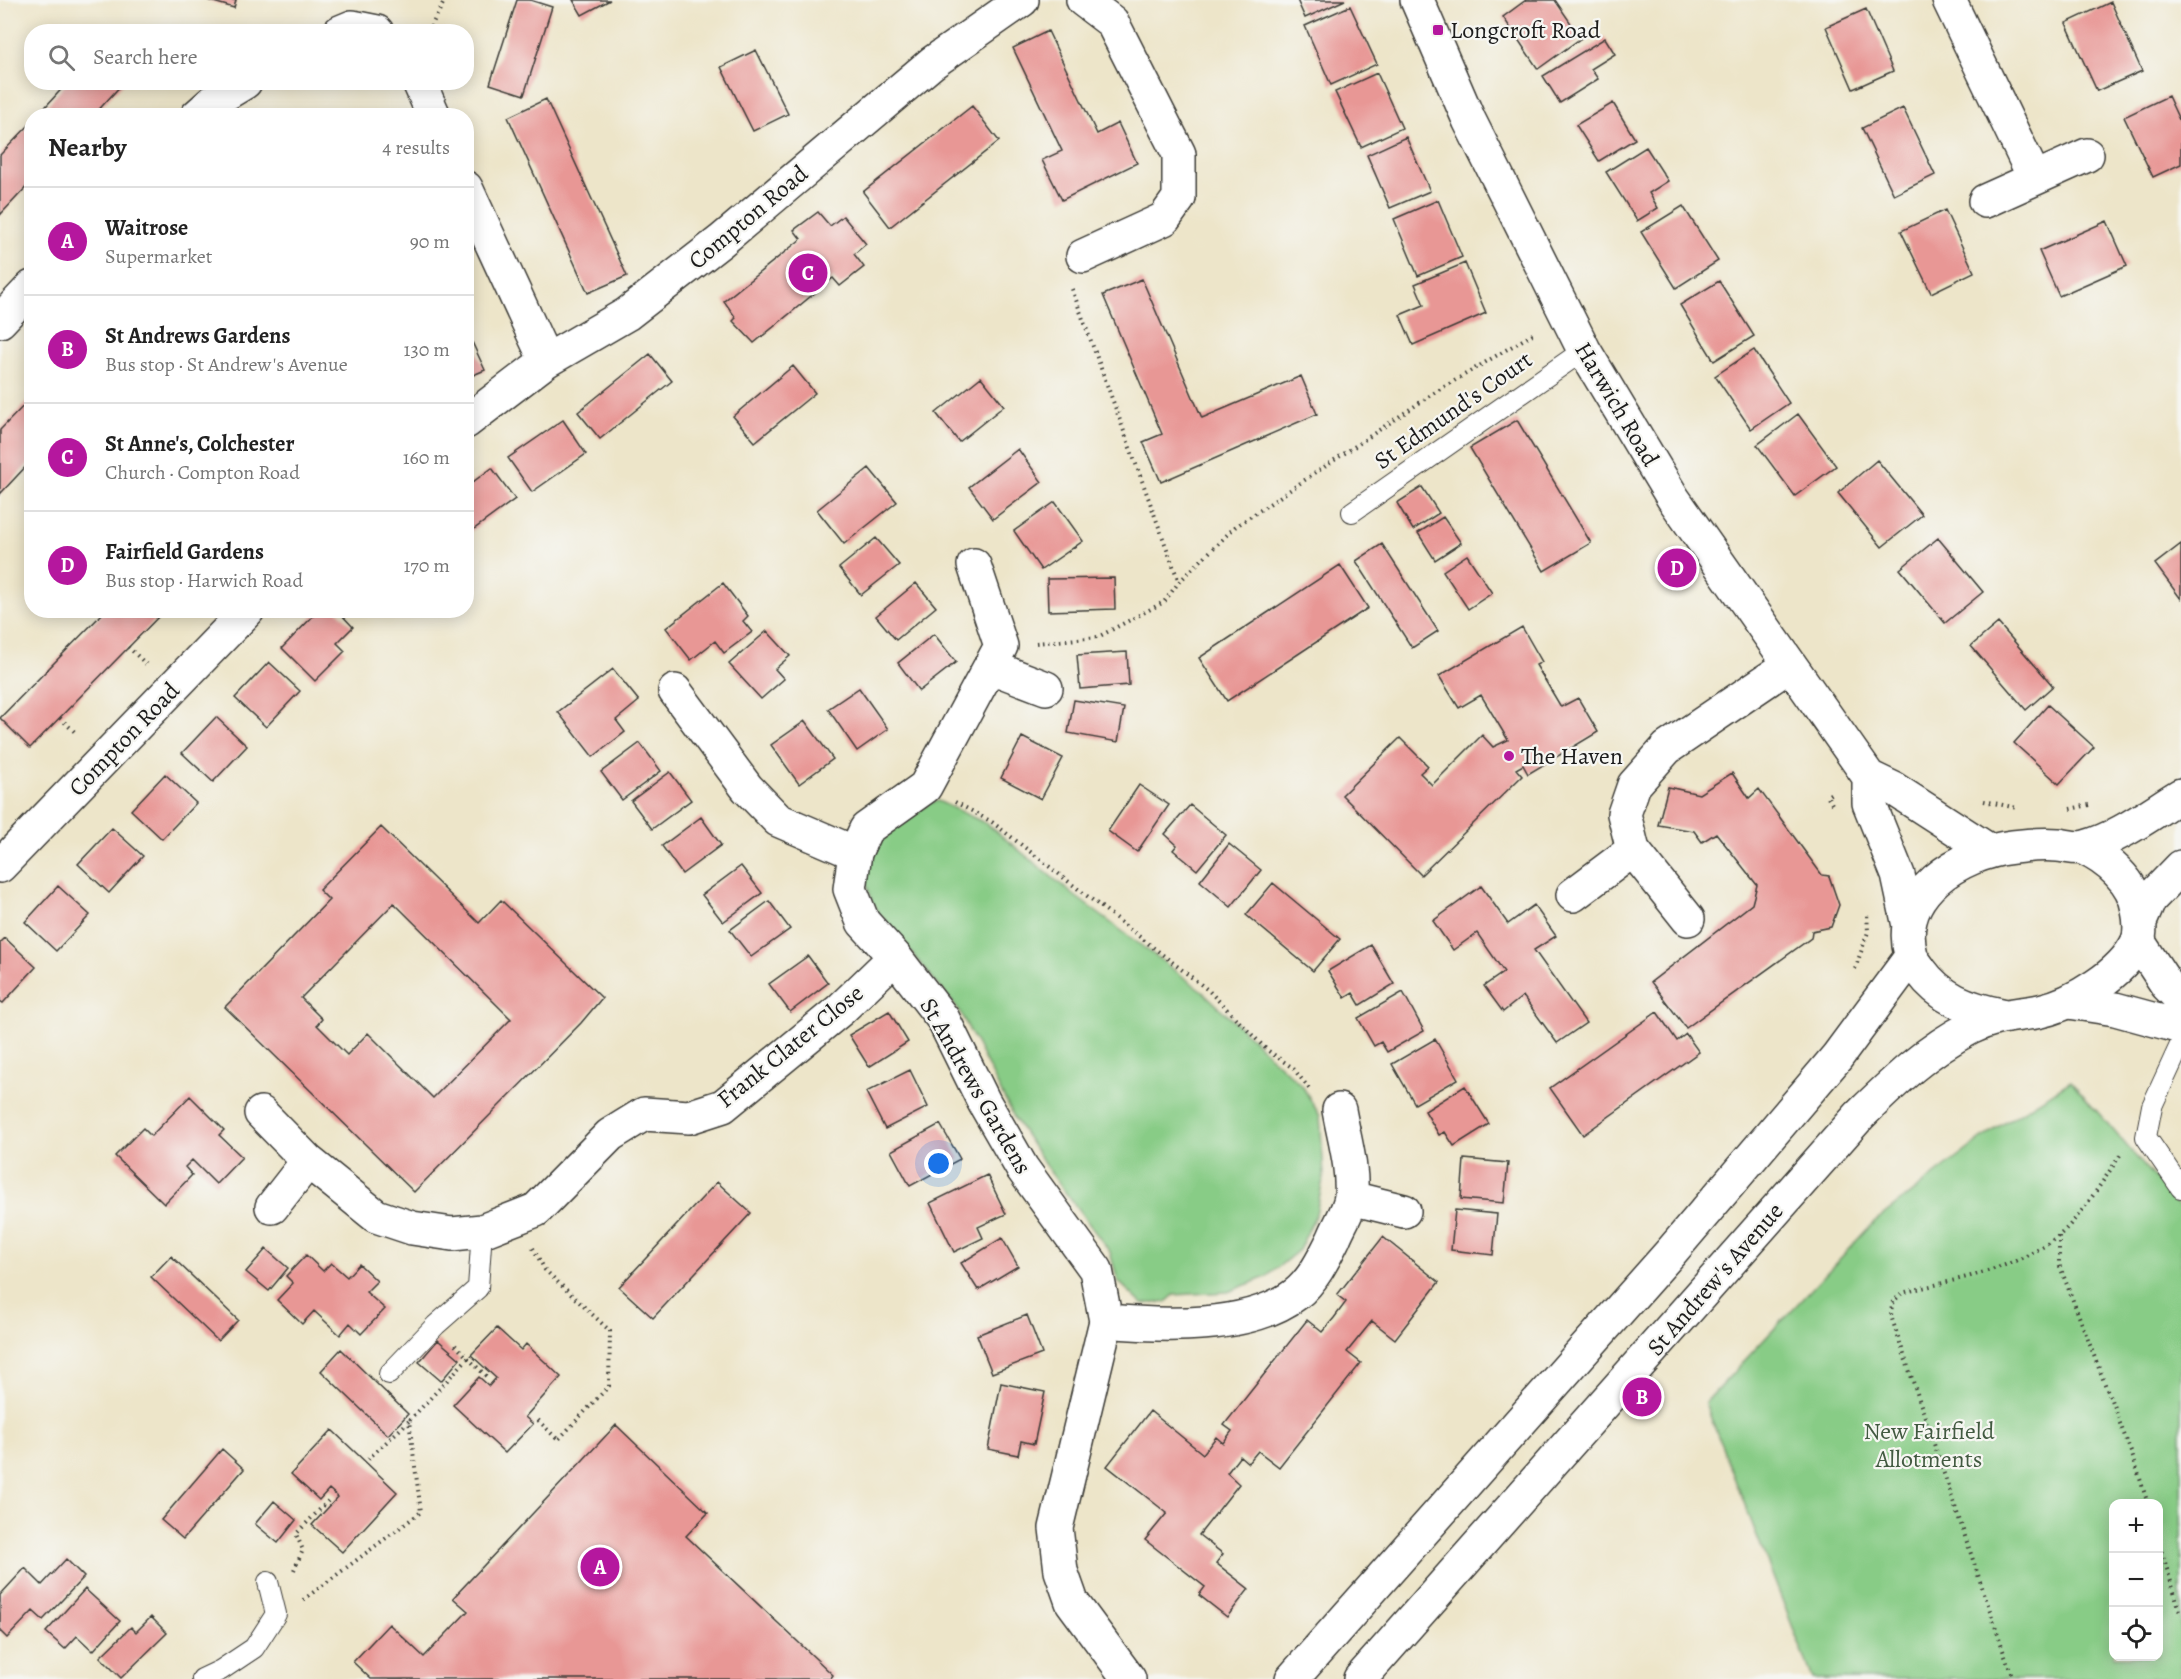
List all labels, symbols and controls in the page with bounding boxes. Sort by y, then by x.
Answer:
place label: Longcroft Road [1450,14,1601,46]
marker: Longcroft Road [1431,23,1445,37]
search box [24,24,474,90]
icon: search [45,41,78,74]
text: Search here [93,42,198,72]
text: Nearby [48,130,127,165]
text: 4 results [382,134,450,161]
street label: Compton Road [682,159,814,275]
text: Waitrose [105,213,188,243]
text: A [61,228,74,255]
text: 90 m [410,228,450,255]
text: Supermarket [105,243,212,270]
pin: C [788,250,828,296]
text: St Andrews Gardens [105,321,290,351]
text: B [61,336,74,363]
text: 130 m [404,336,450,363]
street label: Harwich Road [1567,336,1667,472]
street label: St Edmund's Court [1368,343,1538,476]
text: Bus stop · St Andrew's Avenue [105,351,348,378]
text: St Anne's, Colchester [105,429,294,459]
text: C [61,444,74,471]
text: 160 m [403,444,450,471]
text: Church · Compton Road [105,459,300,486]
text: Fairfield Gardens [105,537,264,567]
pin: D [1658,546,1696,590]
text: D [61,552,74,579]
text: 170 m [404,552,450,579]
text: Bus stop · Harwich Road [105,567,303,594]
street label: Compton Road [61,675,187,803]
place label: The Haven [1521,740,1623,772]
marker: The Haven [1502,749,1516,763]
street label: Frank Clater Close [710,977,870,1115]
street label: St Andrews Gardens [913,992,1039,1180]
your location [924,1149,953,1178]
street label: St Andrew's Avenue [1640,1196,1790,1362]
pin: B [1622,1374,1662,1420]
park label: New Fairfield Allotments [1863,1415,1995,1475]
map controls [2109,1499,2163,1661]
button: + [2109,1499,2163,1553]
pin: A [580,1544,620,1590]
button: − [2109,1553,2163,1607]
button: locate [2109,1607,2163,1661]

